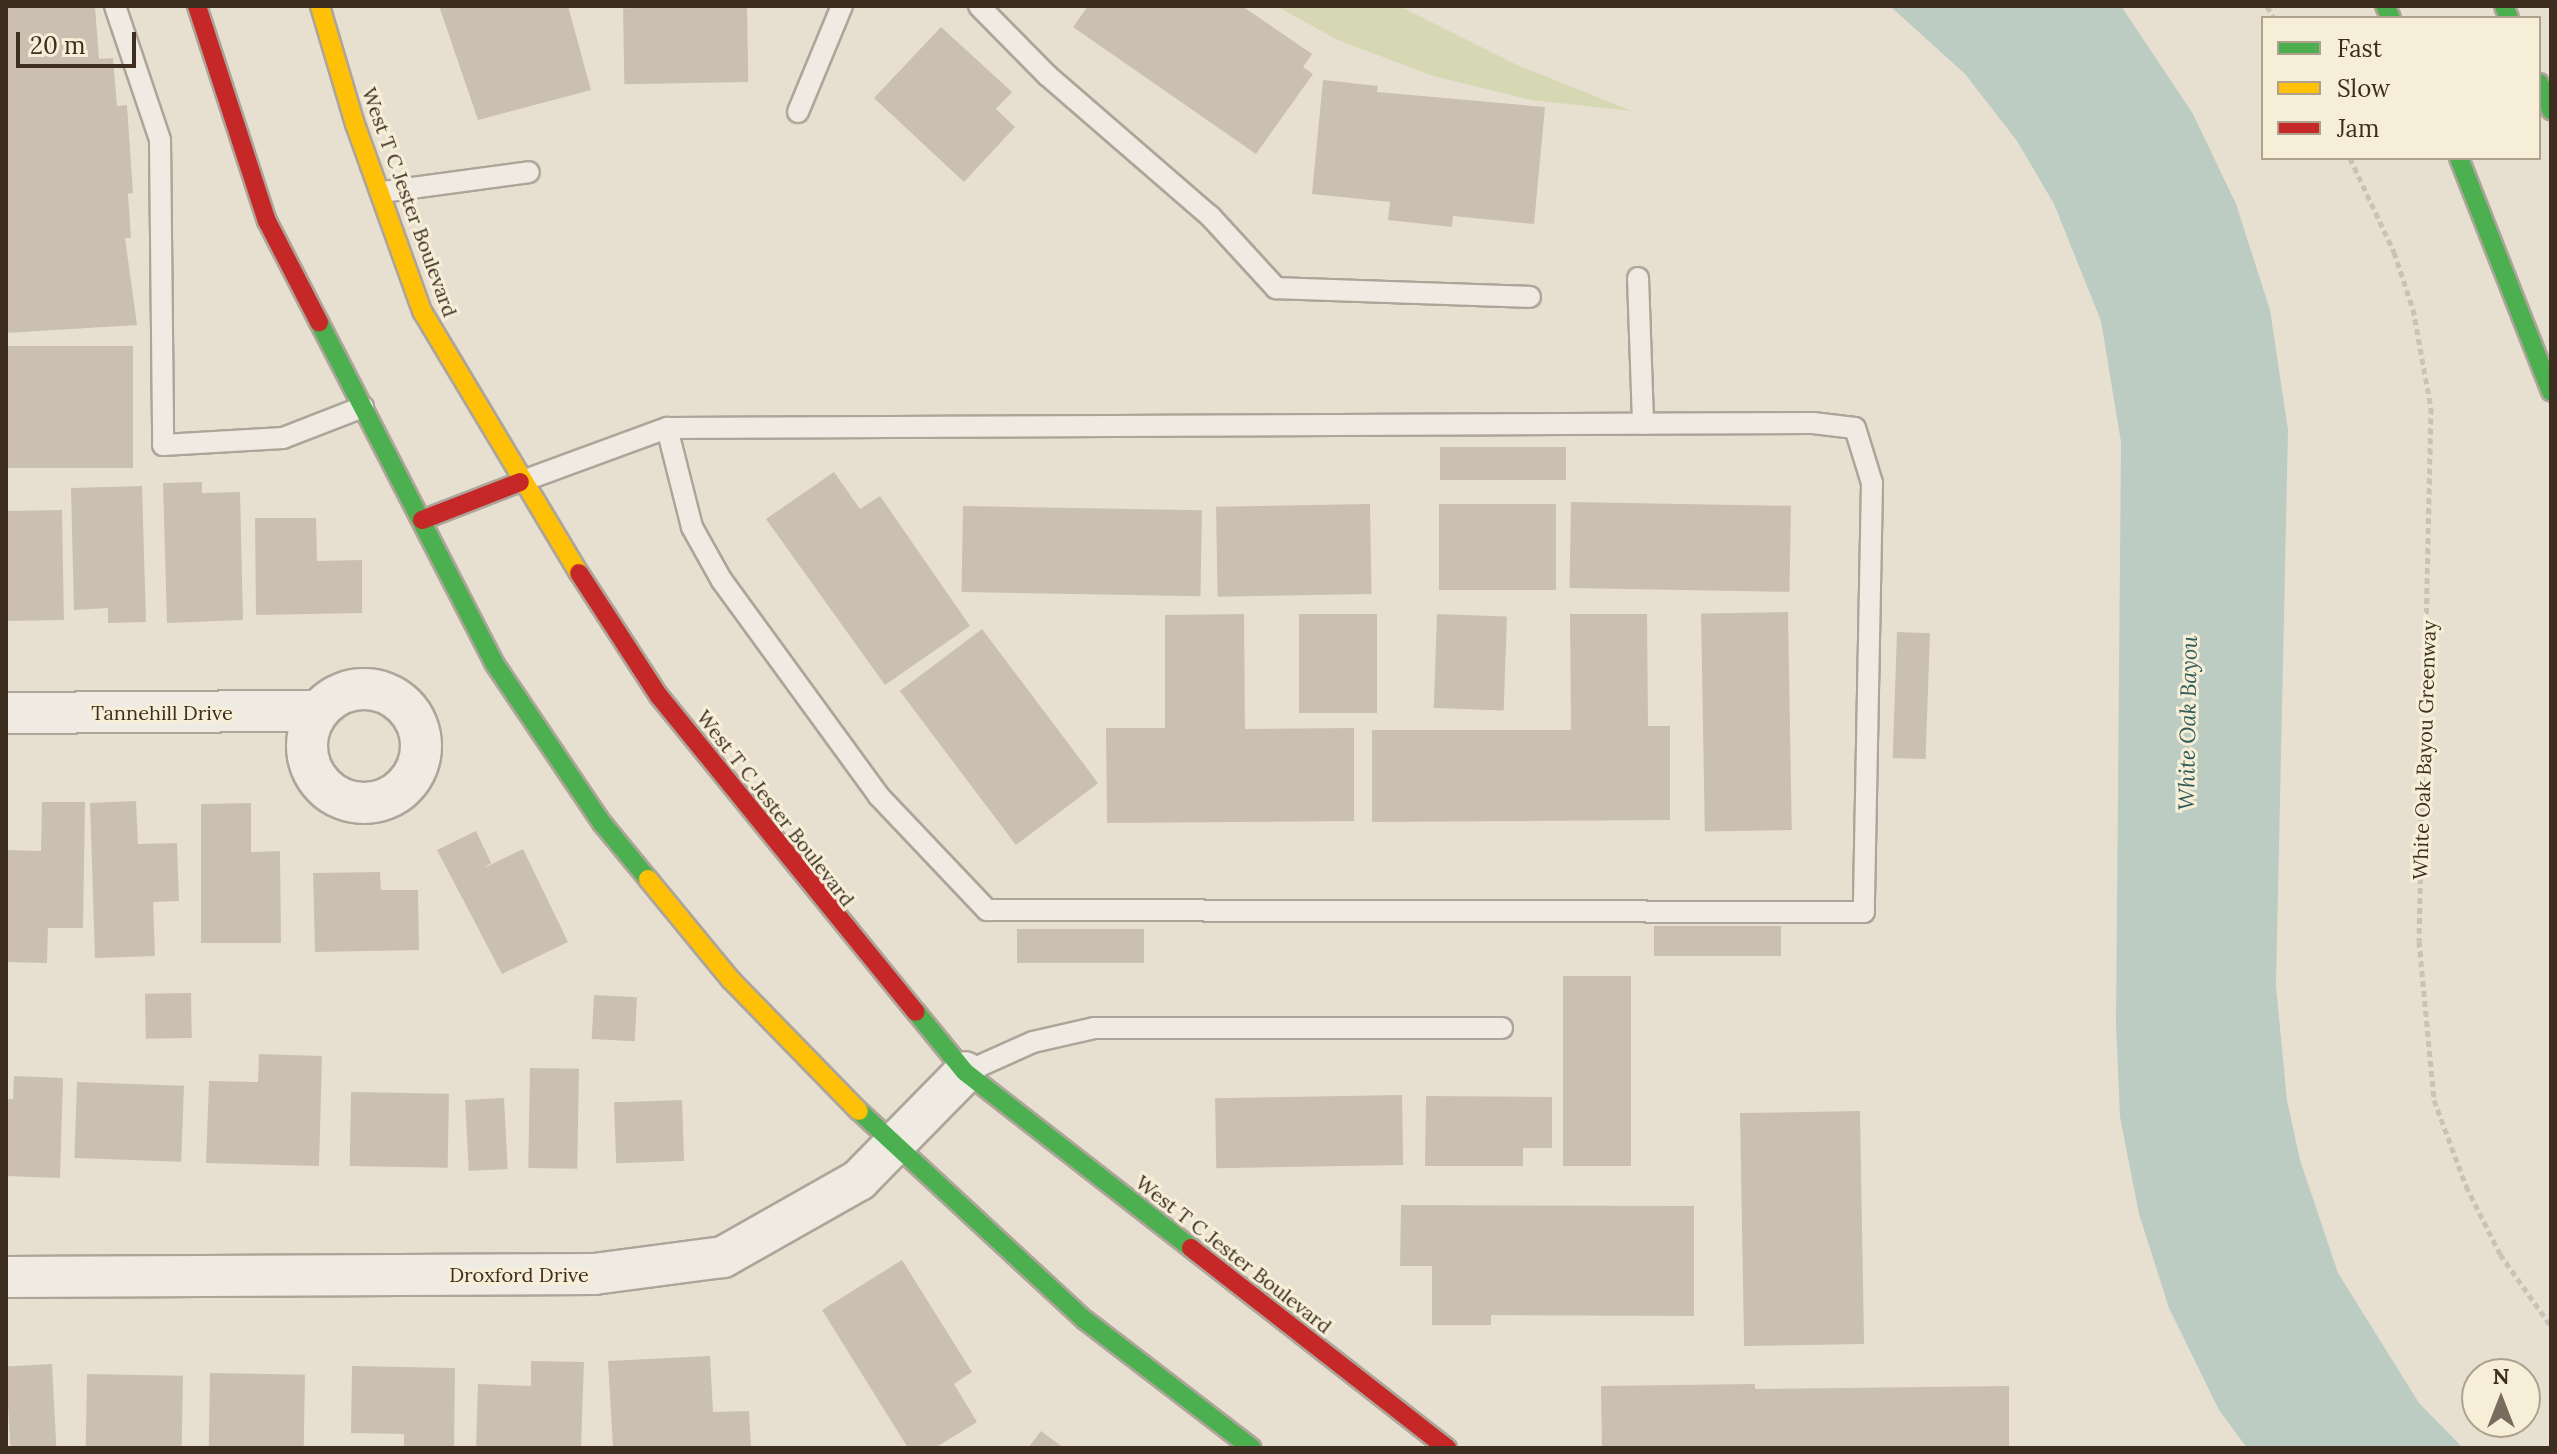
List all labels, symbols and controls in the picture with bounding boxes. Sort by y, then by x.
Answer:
scale bar [20,16,140,66]
legend [2261,16,2541,160]
text: 20 m [30,30,86,61]
text: Fast [2337,33,2382,64]
text: Slow [2337,73,2390,104]
street label: West T C Jester Boulevard [357,84,463,320]
text: Jam [2337,113,2379,144]
street label: White Oak Bayou Greenway [2407,620,2441,880]
water label: White Oak Bayou [2173,635,2203,811]
street label: Tannehill Drive [91,700,233,724]
street label: West T C Jester Boulevard [692,705,860,911]
street label: West T C Jester Boulevard [1131,1170,1337,1338]
street label: Droxford Drive [449,1262,589,1286]
north arrow [2461,1358,2541,1438]
text: N [2492,1362,2510,1390]

